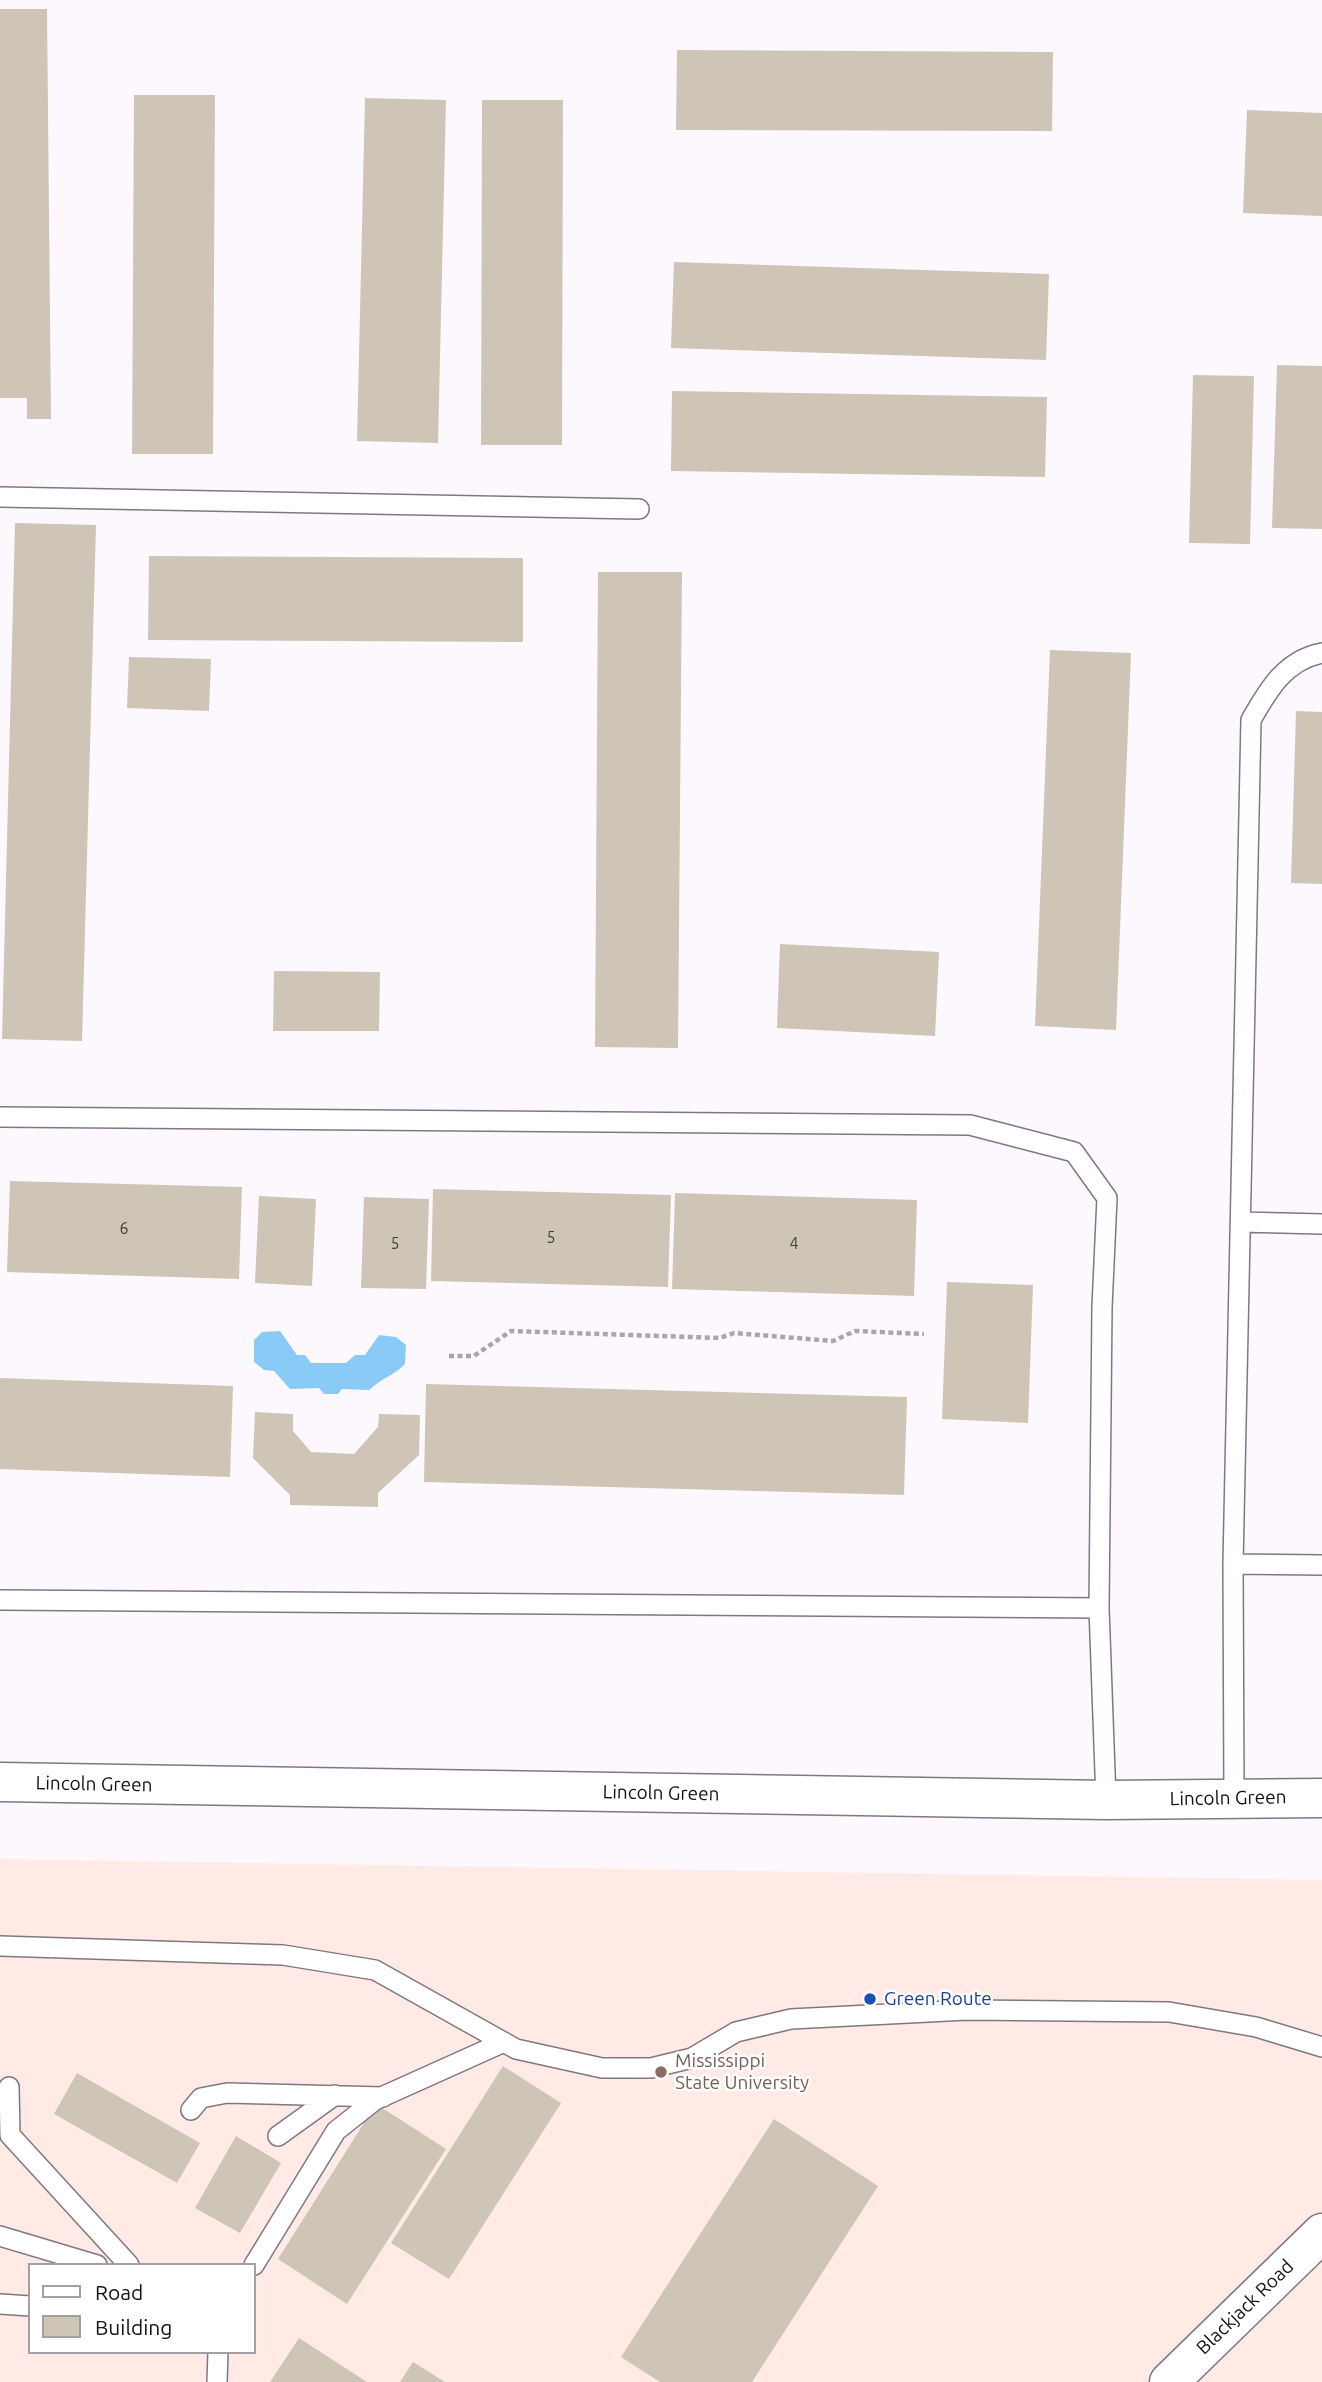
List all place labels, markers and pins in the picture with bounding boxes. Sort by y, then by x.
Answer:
place label: Green Route [884,1988,992,2010]
marker: Green Route [862,1991,878,2007]
place label: Mississippi State University [675,2050,809,2094]
marker: Mississippi State University [653,2064,669,2080]

